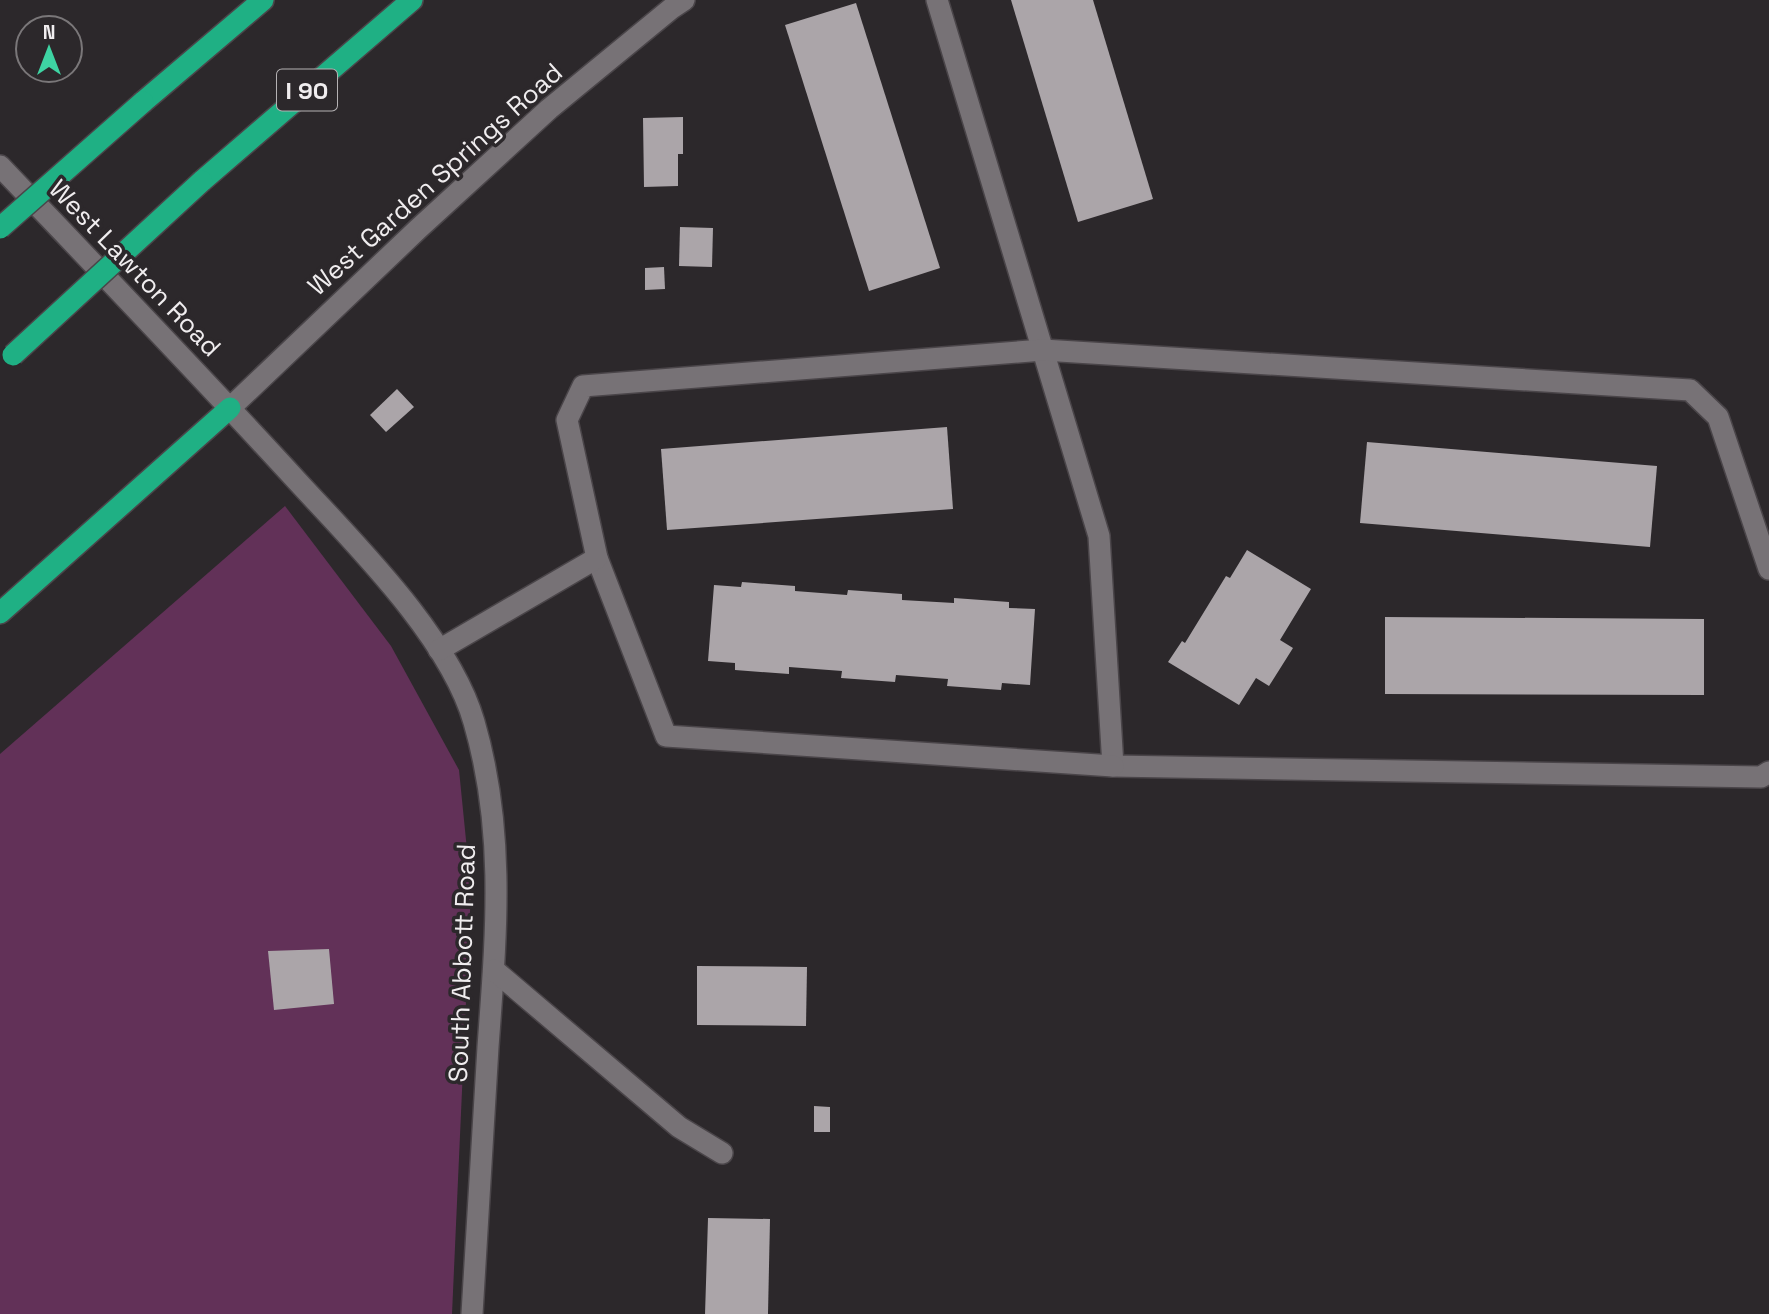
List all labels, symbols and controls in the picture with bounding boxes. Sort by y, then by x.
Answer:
north arrow [14,14,84,84]
text: N [43,20,55,45]
street label: West Garden Springs Road [300,55,570,303]
road number: I 90 [277,70,337,110]
street label: West Lawton Road [42,172,228,364]
street label: South Abbott Road [441,843,483,1083]

